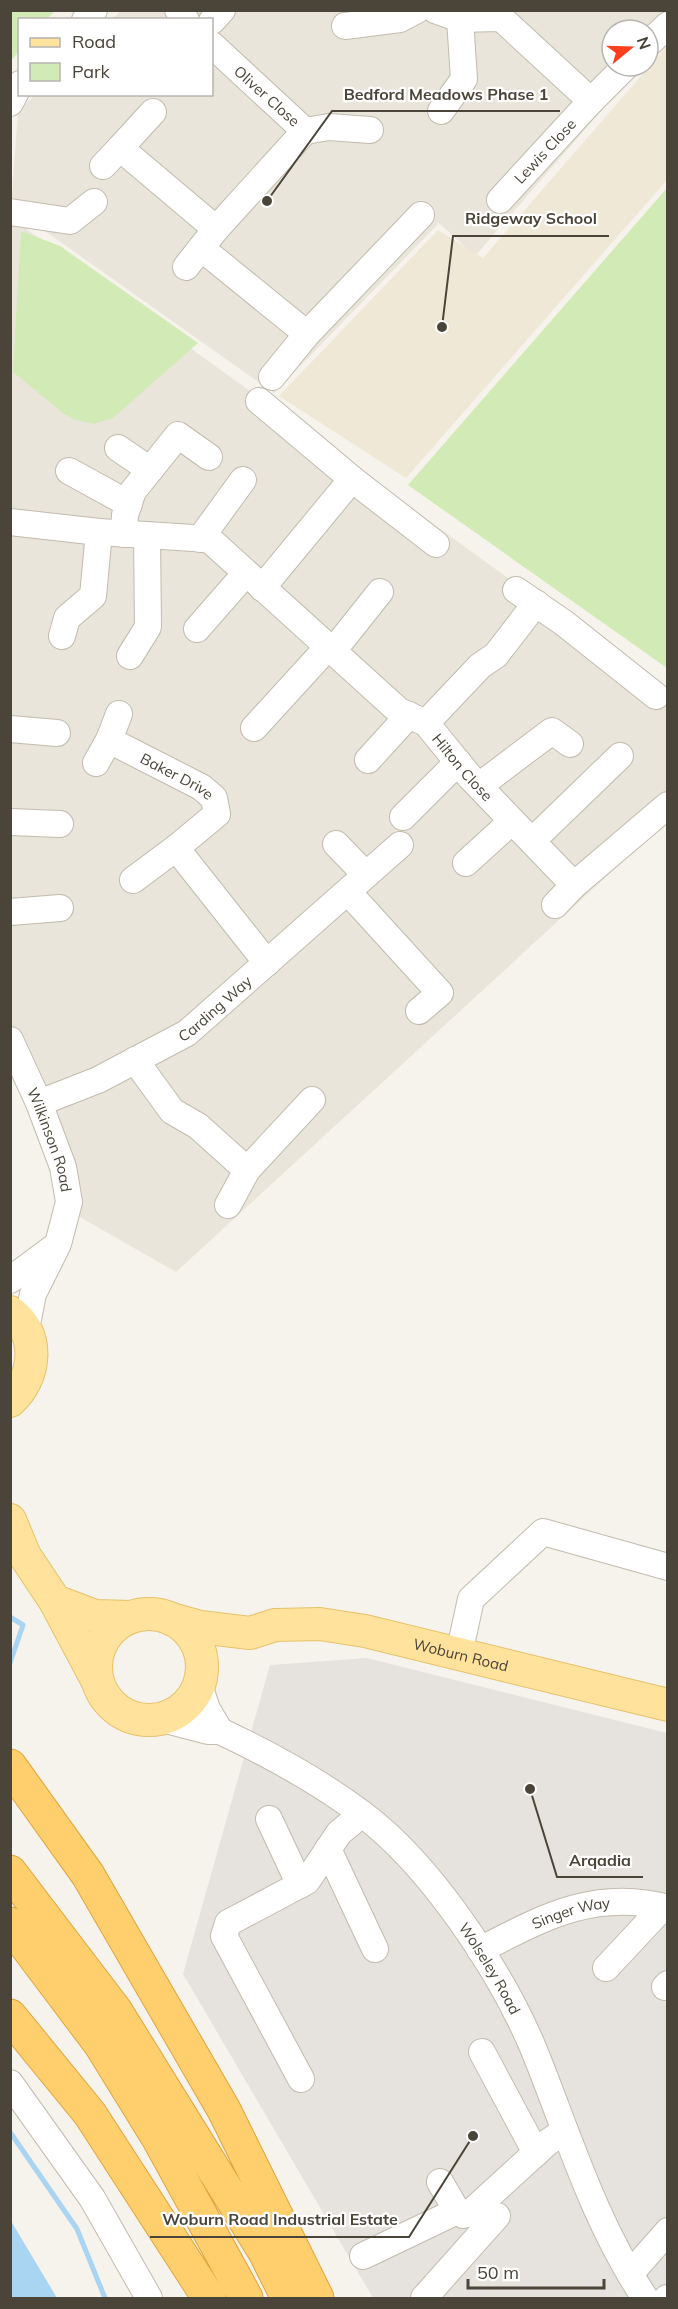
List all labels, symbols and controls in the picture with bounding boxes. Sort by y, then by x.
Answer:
legend [18,18,213,96]
north arrow [600,18,660,78]
text: Road [72,30,116,53]
text: N [633,34,656,52]
text: Park [72,60,111,83]
street label: Oliver Close [230,61,304,131]
callout: Bedford Meadows Phase 1 [332,77,560,111]
text: Bedford Meadows Phase 1 [344,84,548,104]
street label: Lewis Close [510,114,580,188]
callout: Ridgeway School [453,202,609,236]
text: Ridgeway School [465,208,597,228]
street label: Hilton Close [429,729,497,805]
street label: Baker Drive [137,748,218,803]
street label: Carding Way [175,971,255,1045]
street label: Wilkinson Road [24,1084,77,1193]
street label: Woburn Road [412,1634,510,1675]
callout: Arqadia [557,1843,643,1877]
text: Arqadia [569,1850,631,1870]
street label: Singer Way [529,1892,611,1933]
street label: Wolseley Road [455,1918,525,2017]
callout: Woburn Road Industrial Estate [150,2203,409,2237]
text: Woburn Road Industrial Estate [162,2209,398,2229]
scale bar [468,2252,604,2290]
text: 50 m [477,2261,519,2284]

